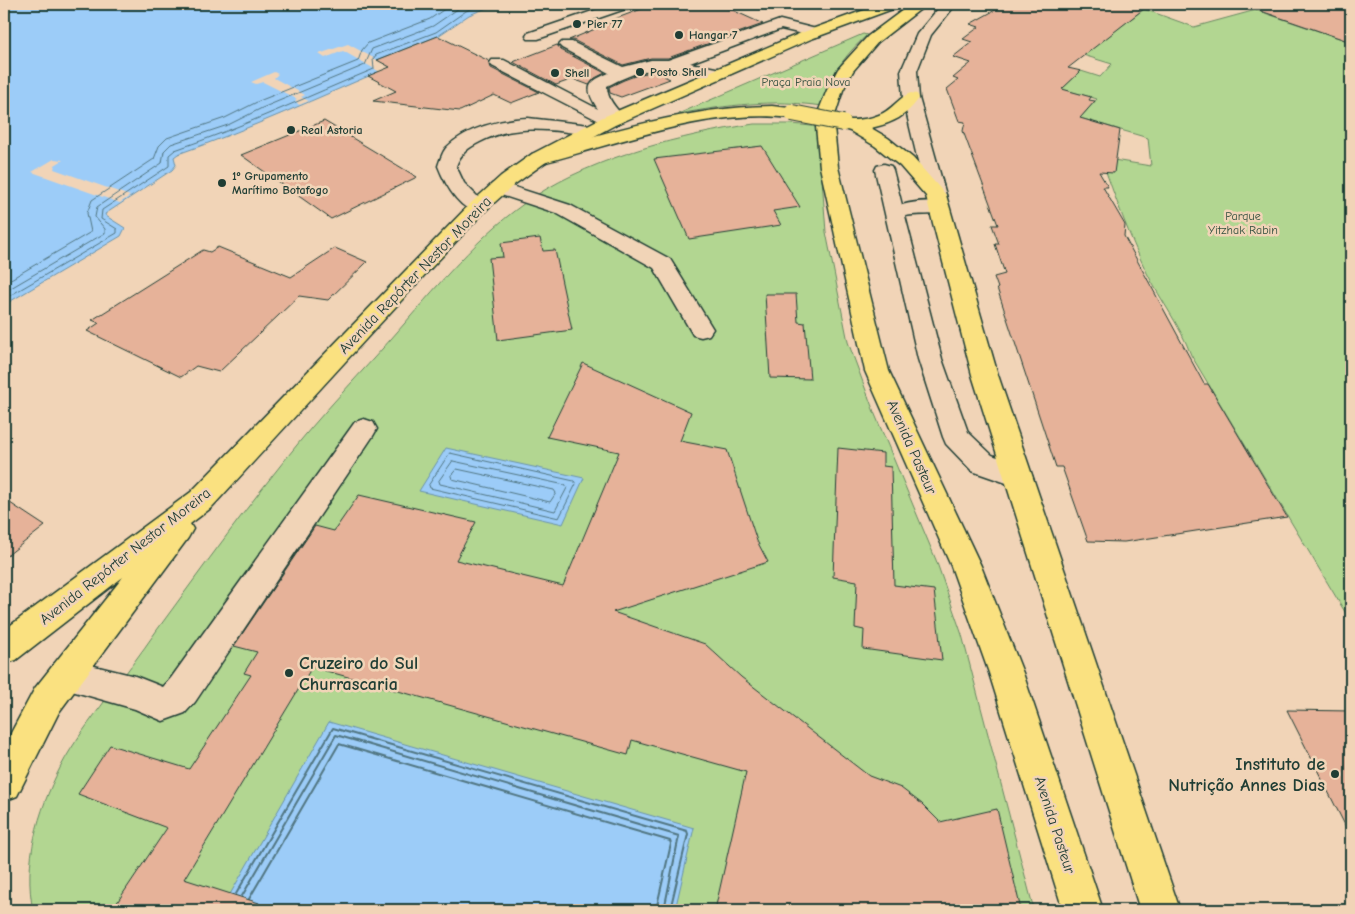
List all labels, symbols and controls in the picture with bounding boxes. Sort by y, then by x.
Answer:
place label: Pier 77 [587,17,623,31]
marker: Pier 77 [571,18,583,30]
place label: Hangar 7 [689,28,738,42]
marker: Hangar 7 [673,29,685,41]
place label: Posto Shell [650,65,707,79]
place label: Shell [565,66,589,80]
marker: Posto Shell [634,66,646,78]
marker: Shell [549,67,561,79]
park label: Praça Praia Nova [762,75,850,89]
place label: Real Astoria [301,123,363,137]
marker: Real Astoria [285,124,297,136]
place label: 1º Grupamento Marítimo Botafogo [232,169,328,197]
marker: 1º Grupamento Marítimo Botafogo [216,177,228,189]
street label: Avenida Repórter Nestor Moreira [335,193,495,357]
park label: Parque Yitzhak Rabin [1208,209,1278,237]
street label: Avenida Pasteur [883,397,941,497]
street label: Avenida Repórter Nestor Moreira [36,484,214,628]
place label: Cruzeiro do Sul Churrascaria [299,653,418,695]
marker: Cruzeiro do Sul Churrascaria [283,667,295,679]
place label: Instituto de Nutrição Annes Dias [1168,754,1325,796]
marker: Instituto de Nutrição Annes Dias [1329,768,1341,780]
street label: Avenida Pasteur [1031,774,1079,876]

